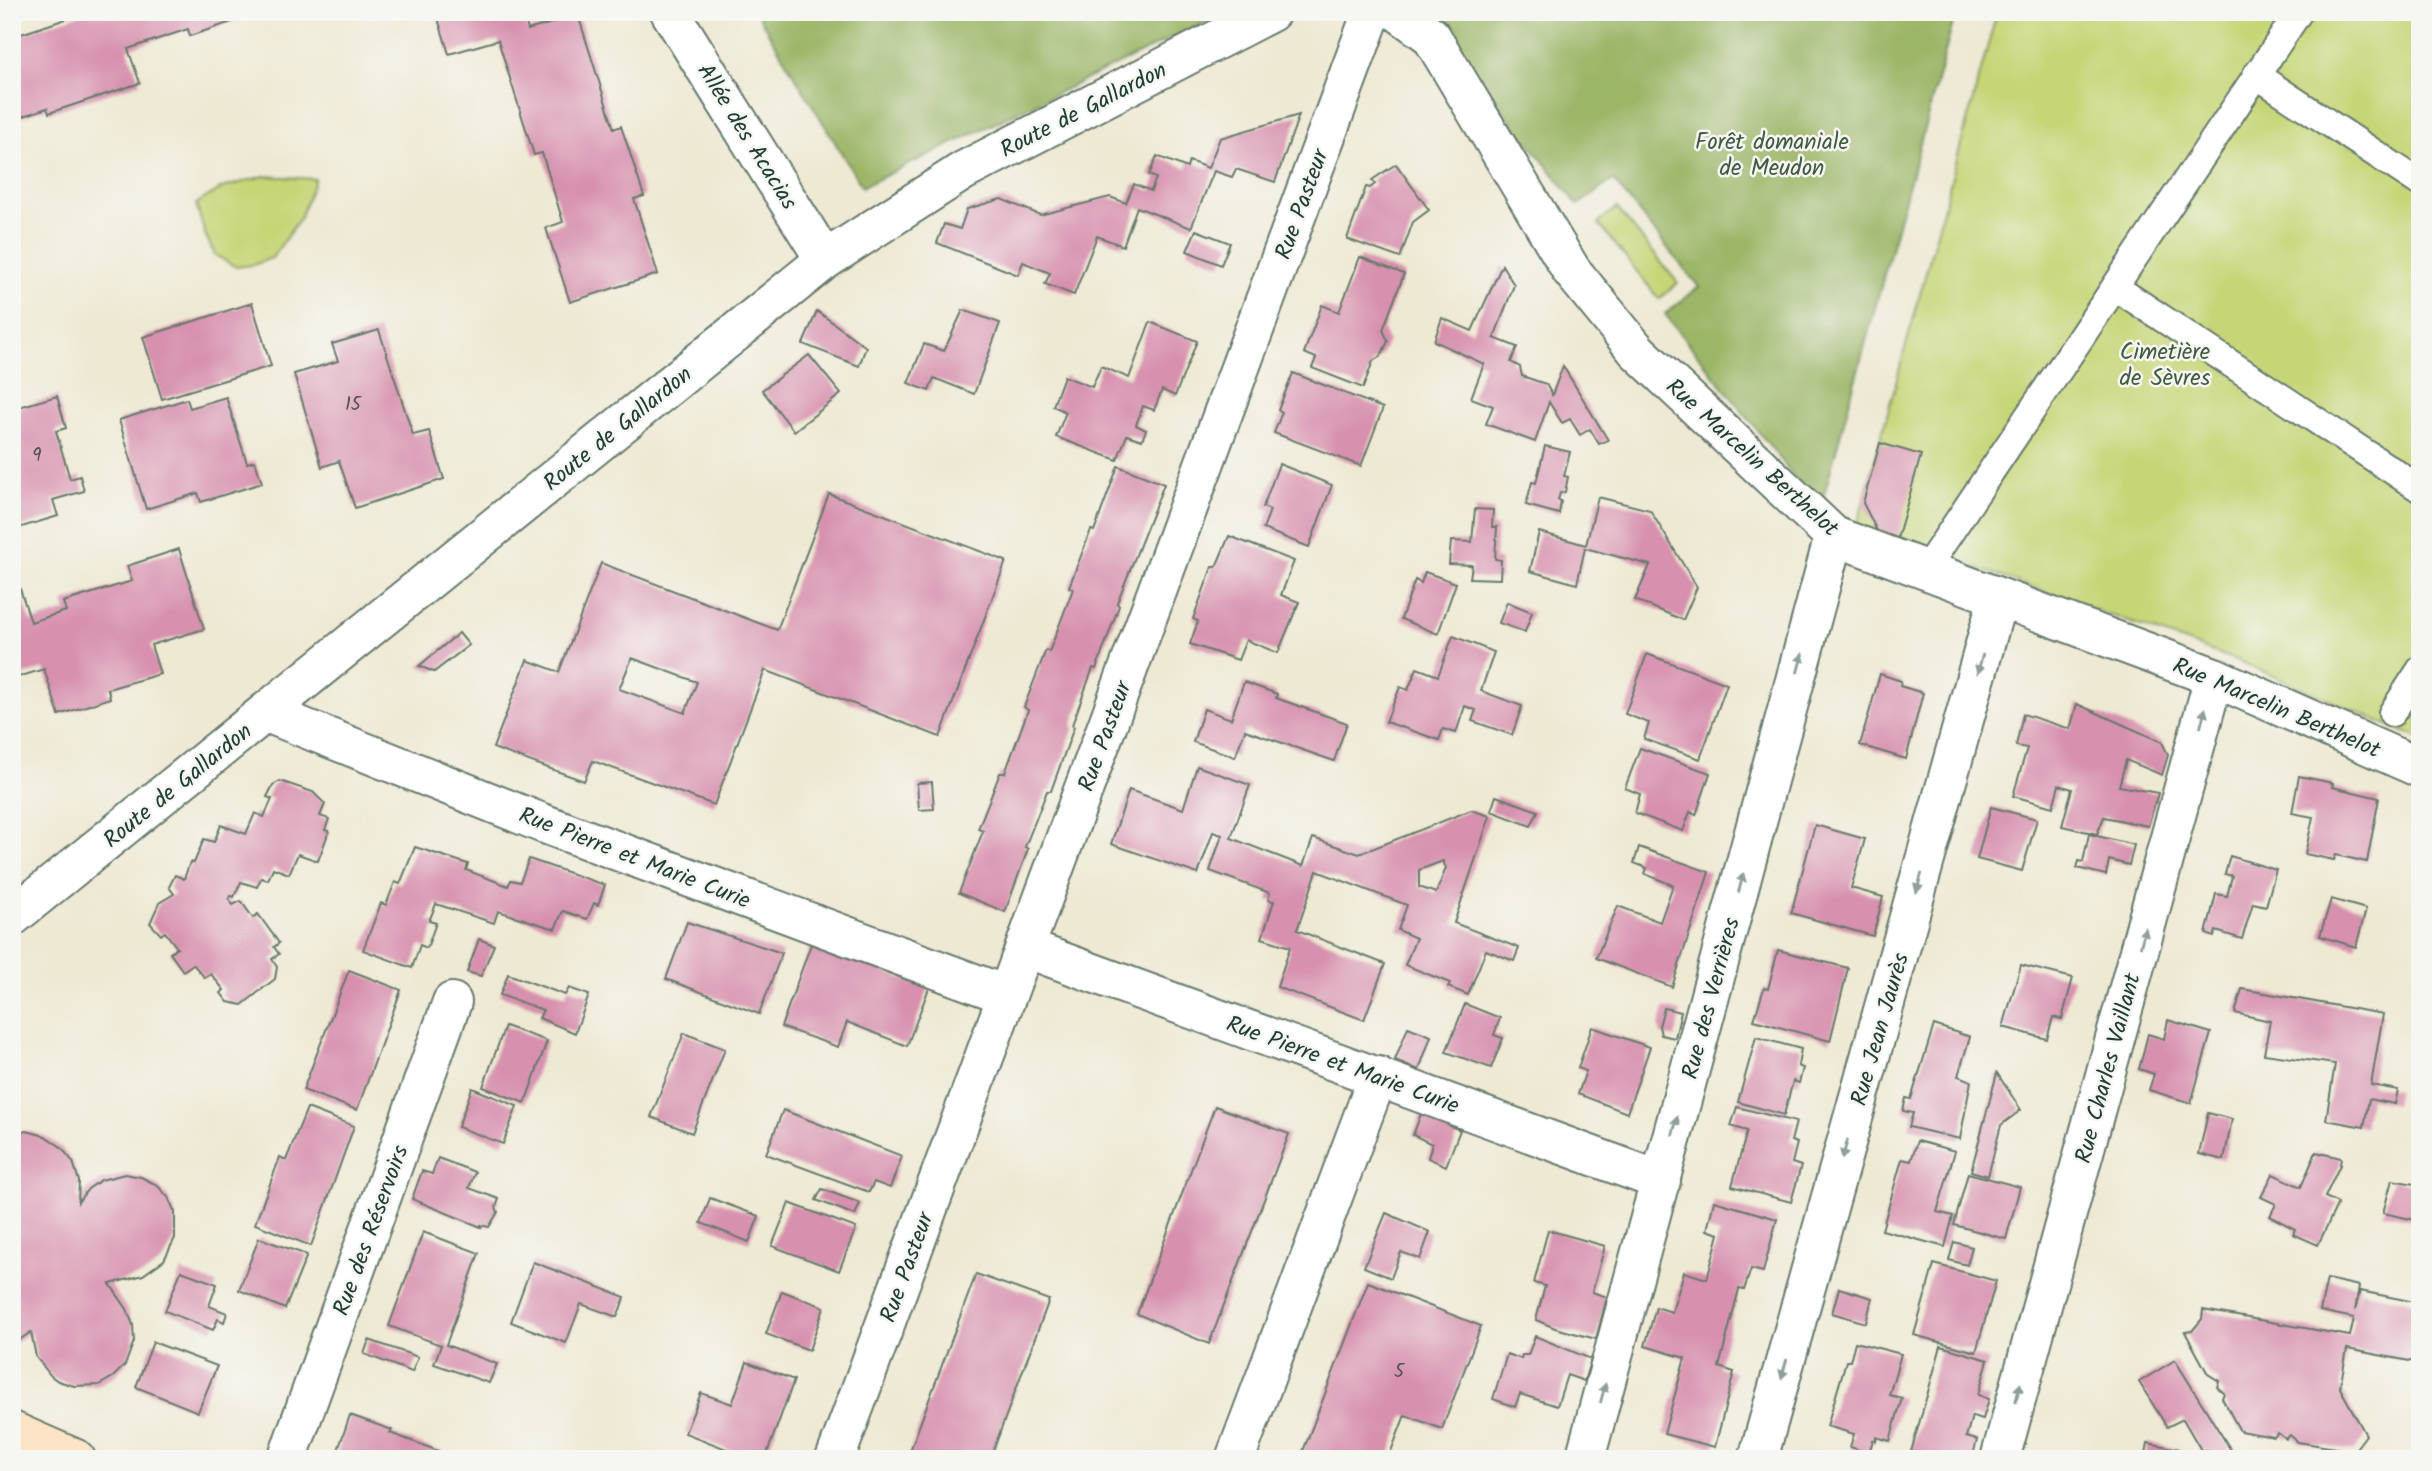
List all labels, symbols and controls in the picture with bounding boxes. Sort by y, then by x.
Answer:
street label: Route de Gallardon [994,53,1174,168]
street label: Allée des Acacias [687,57,806,218]
park label: Forêt domaniale de Meudon [1695,125,1849,187]
street label: Rue Pasteur [1266,143,1340,265]
park label: Cimetière de Sèvres [2120,335,2211,397]
street label: Route de Gallardon [536,358,701,501]
street label: Rue Marcelin Berthelot [1657,371,1847,547]
house number: 15 [345,390,363,420]
house number: 9 [32,441,42,471]
street label: Rue Marcelin Berthelot [2167,649,2387,769]
one-way arrow [1795,652,1806,674]
one-way arrow [1975,654,1985,675]
street label: Rue Pasteur [1069,675,1143,797]
one-way arrow [2198,707,2208,728]
street label: Route de Gallardon [96,715,261,858]
street label: Rue Pierre et Marie Curie [513,798,755,920]
one-way arrow [1736,871,1747,893]
one-way arrow [1913,872,1924,894]
street label: Rue des Verrières [1673,913,1751,1083]
one-way arrow [2138,926,2148,947]
street label: Rue Jean Jaurès [1842,949,1920,1110]
street label: Rue Charles Vaillant [2066,968,2152,1167]
street label: Rue Pierre et Marie Curie [1221,1007,1464,1125]
one-way arrow [1671,1115,1681,1136]
one-way arrow [1839,1139,1850,1161]
street label: Rue des Réservoirs [324,1140,420,1321]
street label: Rue Pasteur [871,1206,945,1328]
house number: 5 [1394,1357,1406,1387]
one-way arrow [1778,1358,1788,1379]
one-way arrow [1598,1382,1609,1404]
one-way arrow [2014,1382,2024,1403]

